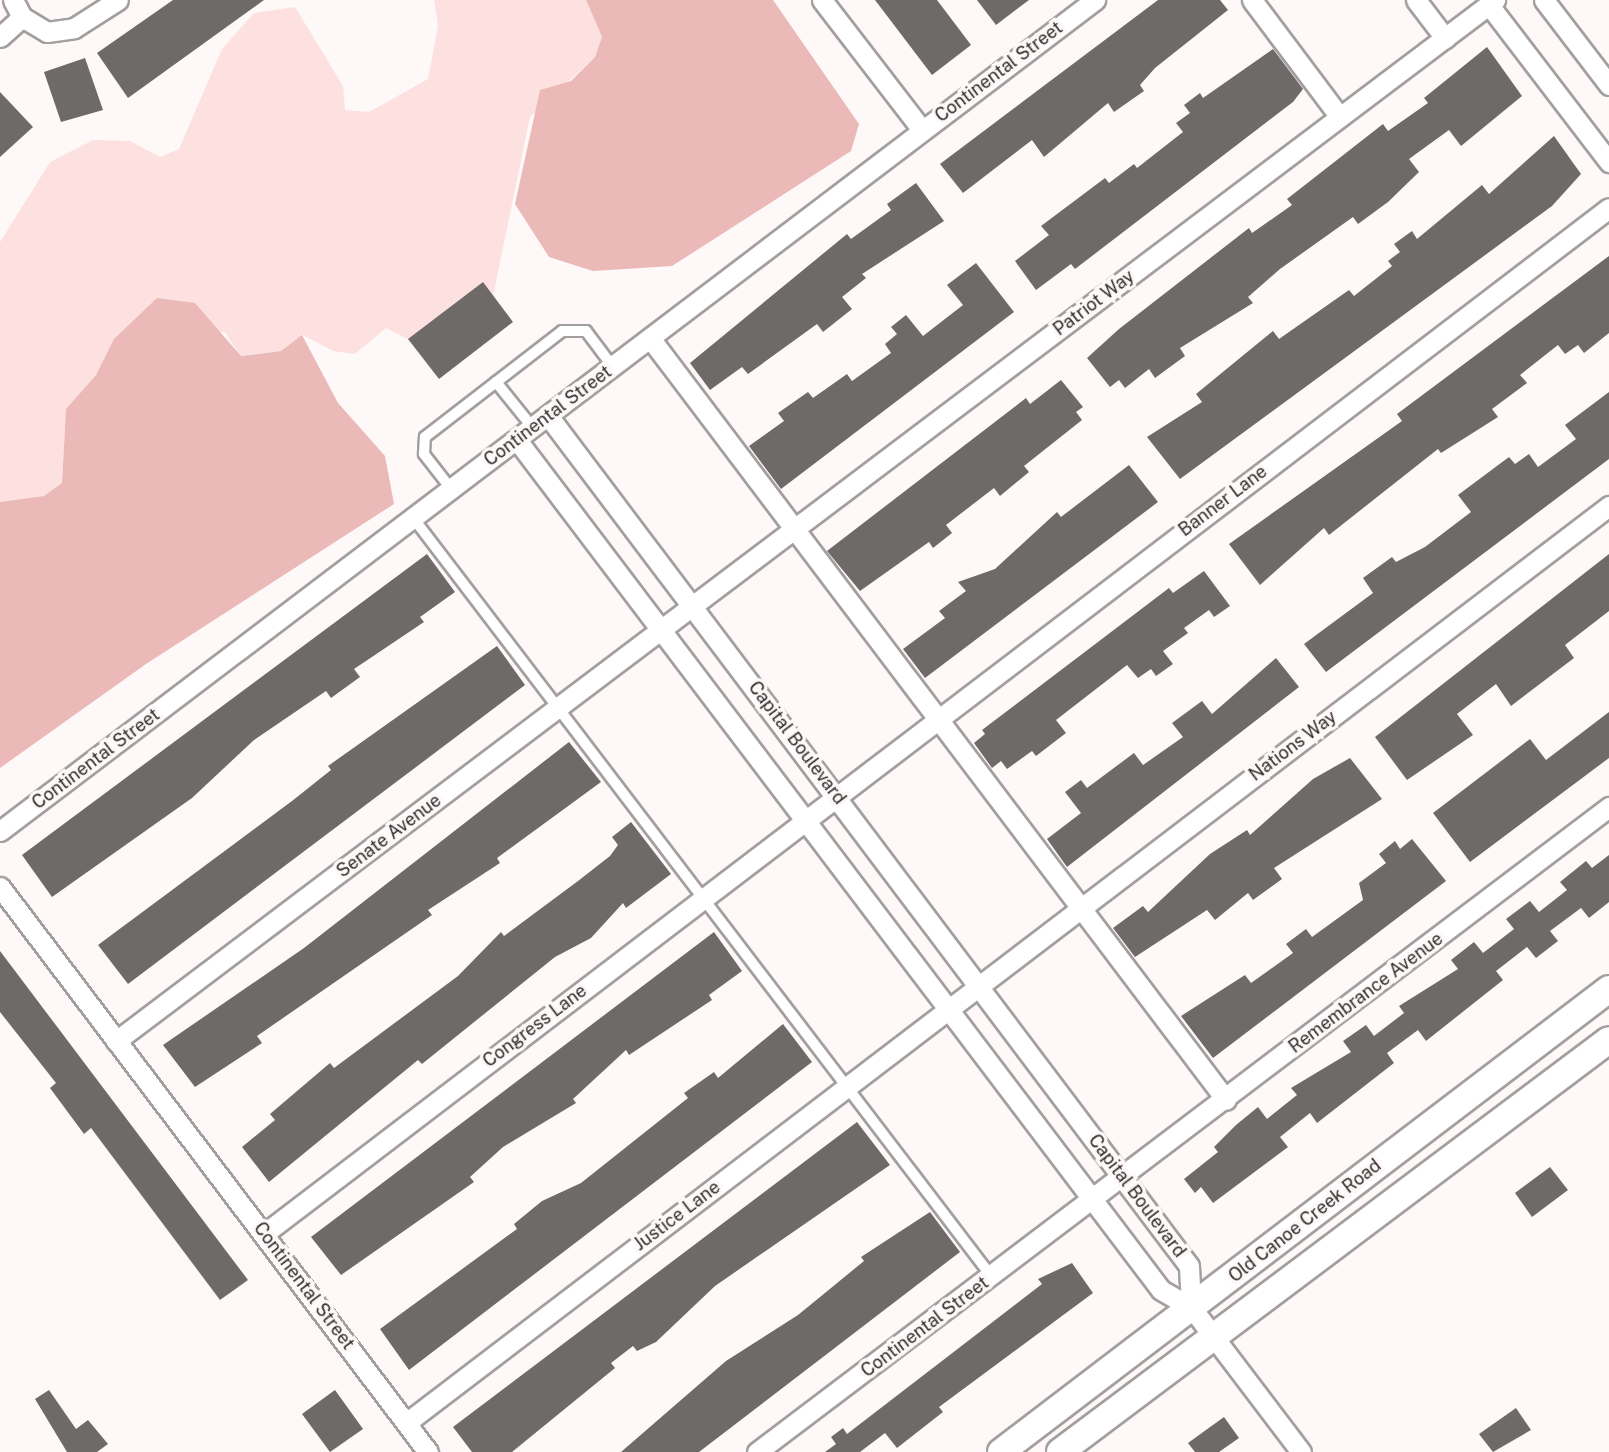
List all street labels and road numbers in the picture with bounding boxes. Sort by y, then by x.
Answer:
street label: Continental Street [931,17,1067,127]
street label: Patriot Way [1049,265,1139,341]
street label: Continental Street [480,361,616,471]
street label: Banner Lane [1175,461,1271,541]
street label: Capital Boulevard [744,677,850,809]
street label: Continental Street [28,704,164,814]
street label: Nations Way [1245,706,1341,786]
street label: Senate Avenue [332,790,446,882]
street label: Remembrance Avenue [1285,928,1447,1058]
street label: Congress Lane [479,980,591,1072]
street label: Capital Boulevard [1084,1130,1190,1262]
street label: Old Canoe Creek Road [1225,1155,1385,1287]
street label: Justice Lane [629,1176,725,1256]
street label: Continental Street [249,1218,359,1354]
street label: Continental Street [857,1272,993,1382]

